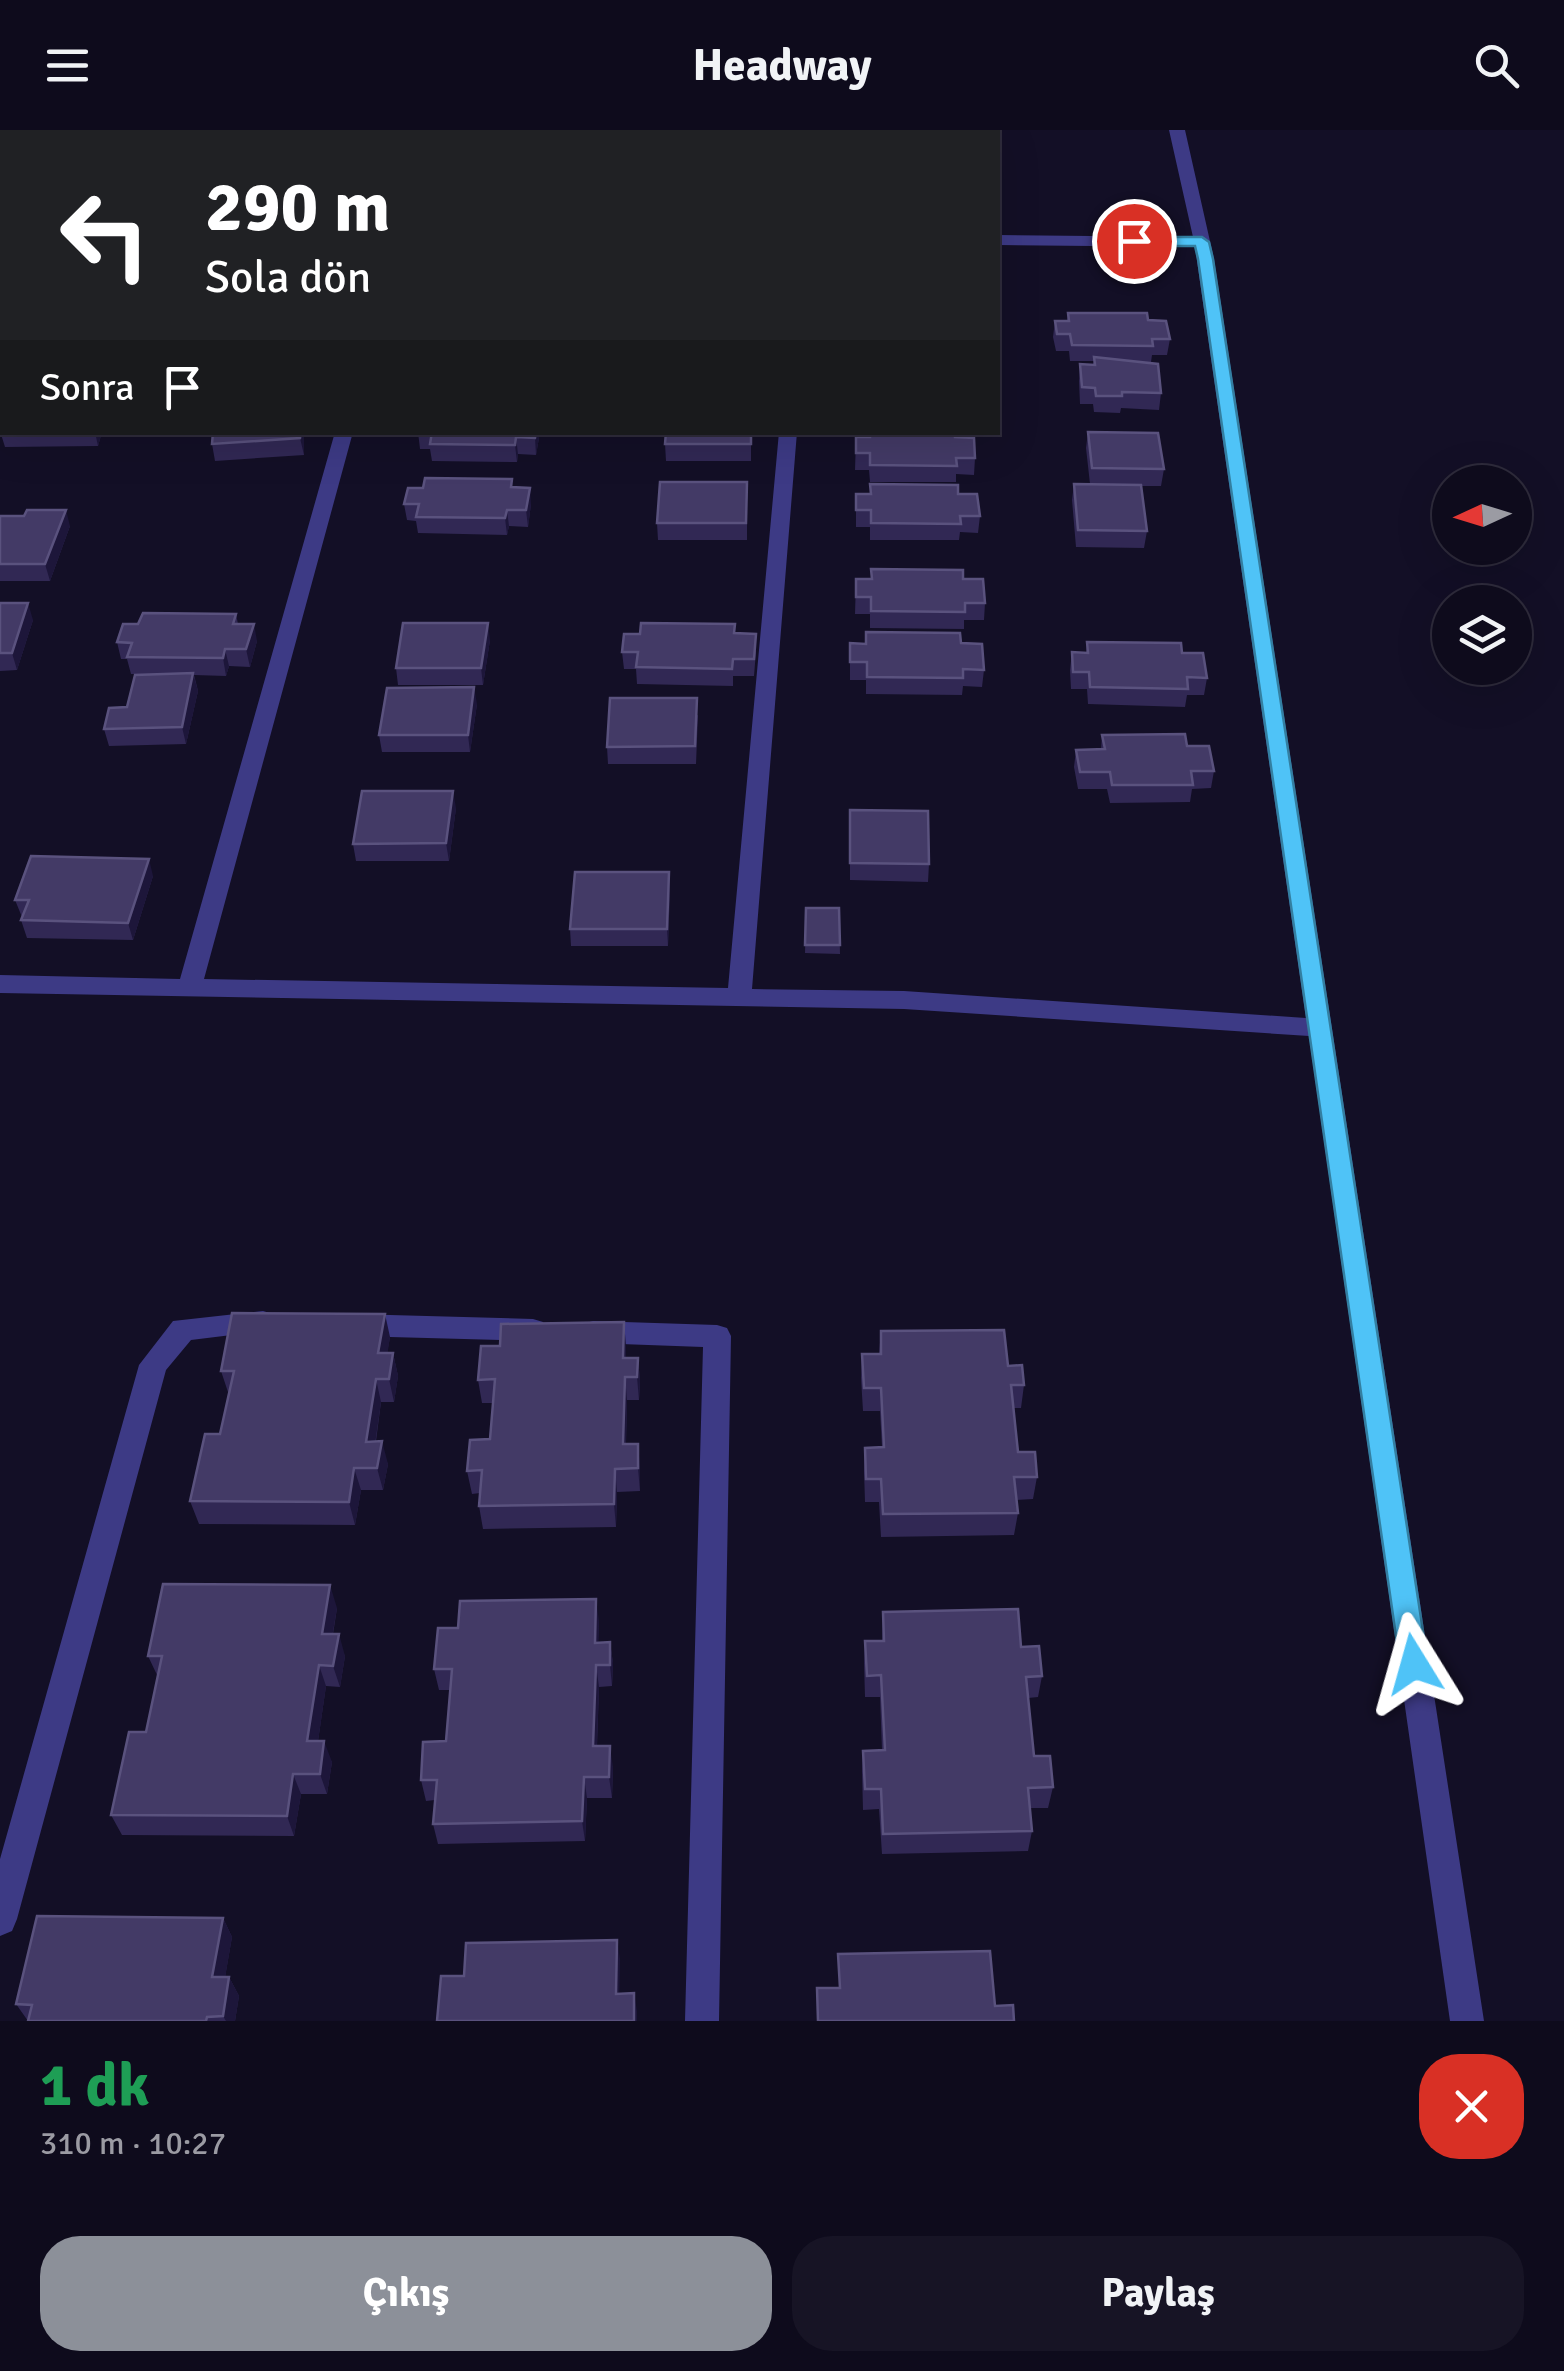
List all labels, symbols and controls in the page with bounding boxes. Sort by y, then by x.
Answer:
icon: menu [40,38,95,93]
text: Headway [692,38,872,93]
icon: search [1469,38,1524,93]
text: 290 m [205,164,390,250]
icon: left [40,170,170,300]
pin [1092,199,1177,284]
icon: arrive [1107,214,1162,269]
text: Sola dön [205,250,371,305]
icon: arrive [155,360,210,415]
text: Sonra [40,364,135,411]
north arrow [1432,465,1532,565]
map controls [1432,465,1532,685]
button: layers [1432,585,1532,685]
position arrow [1362,1612,1466,1716]
text: 1 dk [40,2049,149,2123]
button: close [1419,2054,1524,2159]
text: 310 m · 10:27 [40,2124,226,2163]
button: Çıkış [40,2236,772,2351]
button: Paylaş [792,2236,1524,2351]

